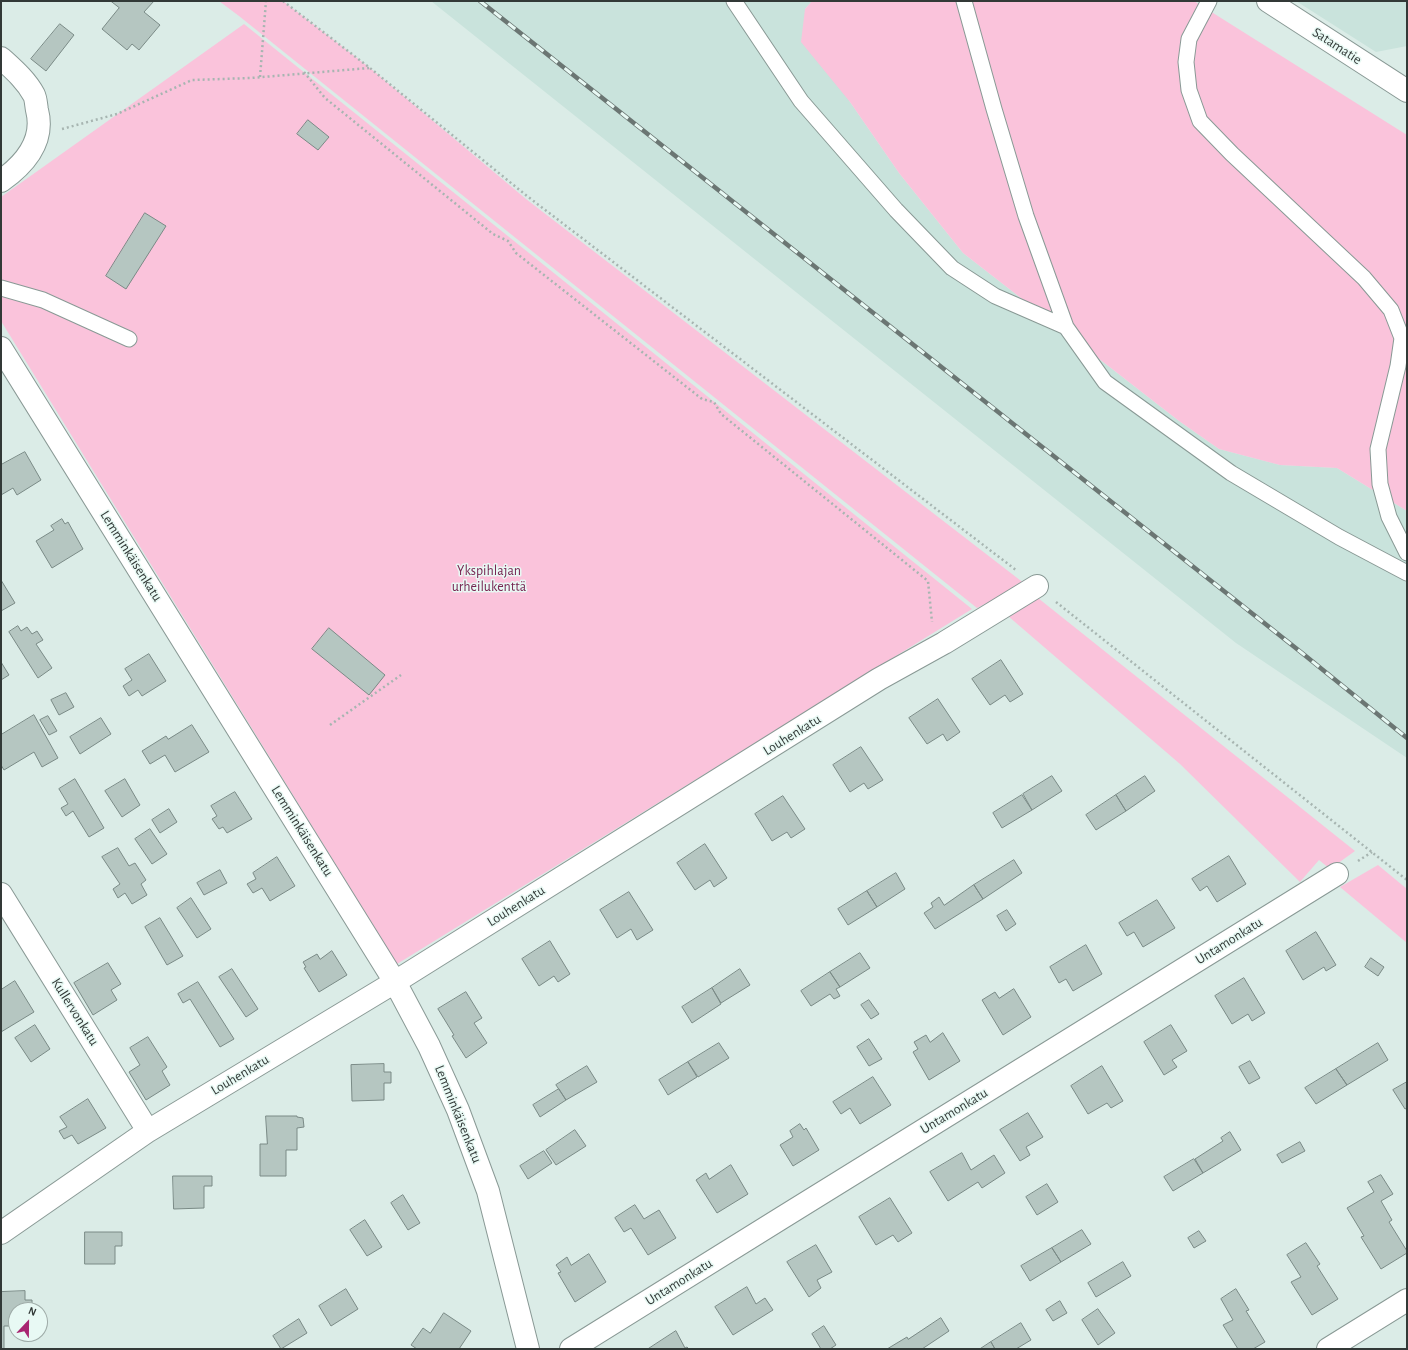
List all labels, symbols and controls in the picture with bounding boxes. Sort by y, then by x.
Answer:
street label: Satamatie [1309,24,1365,68]
street label: Lemminkäisenkatu [96,507,166,605]
park label: Ykspihlajan urheilukenttä [452,563,526,596]
street label: Louhenkatu [760,711,824,759]
street label: Lemminkäisenkatu [267,782,337,880]
street label: Louhenkatu [484,882,548,930]
street label: Untamonkatu [1192,914,1266,968]
street label: Kullervonkatu [48,975,102,1049]
street label: Louhenkatu [208,1051,272,1099]
street label: Lemminkäisenkatu [431,1063,485,1165]
street label: Untamonkatu [917,1084,991,1138]
street label: Untamonkatu [642,1255,716,1309]
north arrow [8,1302,48,1342]
text: N [27,1305,38,1318]

